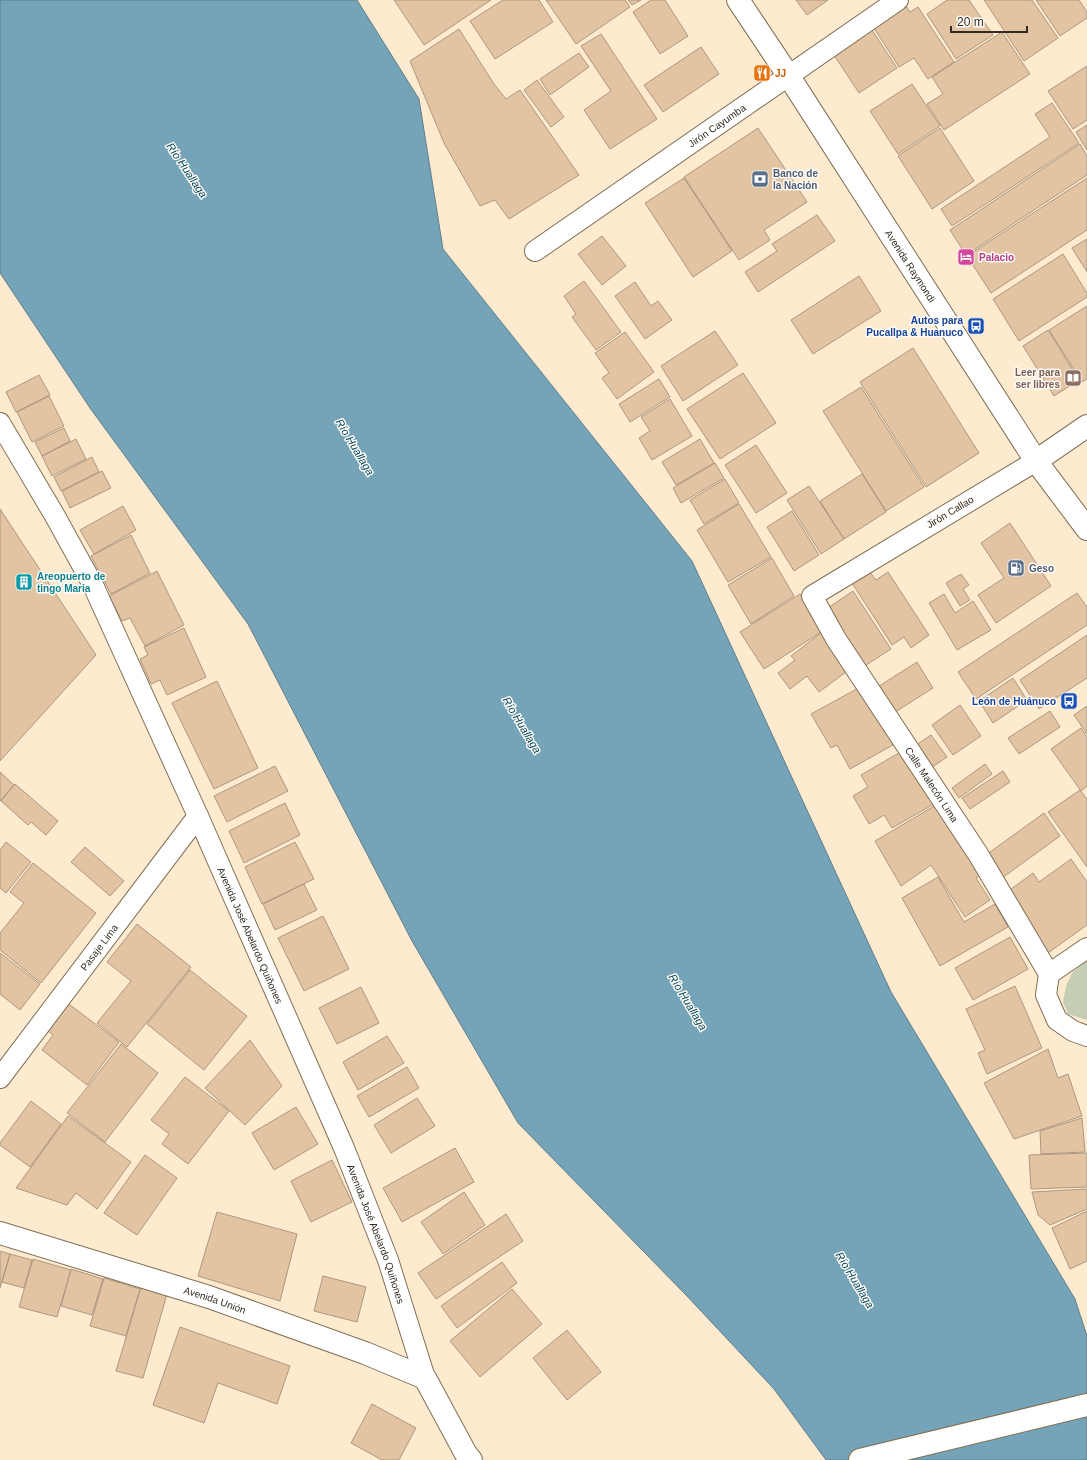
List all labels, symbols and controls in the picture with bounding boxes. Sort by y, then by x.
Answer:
scale bar [951,8,1027,34]
text: 20 m [957,15,984,29]
restaurant icon: JJ [752,63,772,83]
place label: JJ [775,68,786,79]
street label: Jirón Cayumba [686,101,748,149]
water label: Río Huallaga [164,140,210,200]
place label: Banco de la Nación [773,168,818,191]
bank icon: Banco de la Nación [750,169,770,189]
street label: Avenida Raymondi [883,228,938,304]
hotel icon: Palacio [956,247,976,267]
place label: Palacio [979,252,1014,263]
place label: Autos para Pucallpa & Huanuco [866,315,963,338]
bus stop icon: Autos para Pucallpa & Huanuco [966,316,986,336]
place label: Leer para ser libres [1015,367,1060,390]
library icon: Leer para ser libres [1063,368,1083,388]
water label: Río Huallaga [333,417,377,477]
street label: Jirón Callao [925,493,976,530]
fuel station icon: Geso [1006,558,1026,578]
place label: Geso [1029,563,1054,574]
place label: Areopuerto de tingo Maria [37,571,106,594]
building icon: Areopuerto de tingo Maria [14,572,34,592]
bus stop icon: León de Huánuco [1059,691,1079,711]
water label: Río Huallaga [500,695,544,755]
place label: León de Huánuco [972,696,1056,707]
street label: Calle Malecón Lima [903,745,961,824]
street label: Avenida José Abelardo Quiñones [216,866,285,1005]
street label: Pasaje Lima [78,922,120,972]
water label: Río Huallaga [666,972,710,1032]
street label: Avenida José Abelardo Quiñones [345,1163,407,1305]
water label: Río Huallaga [833,1250,877,1310]
street label: Avenida Unión [182,1284,247,1315]

